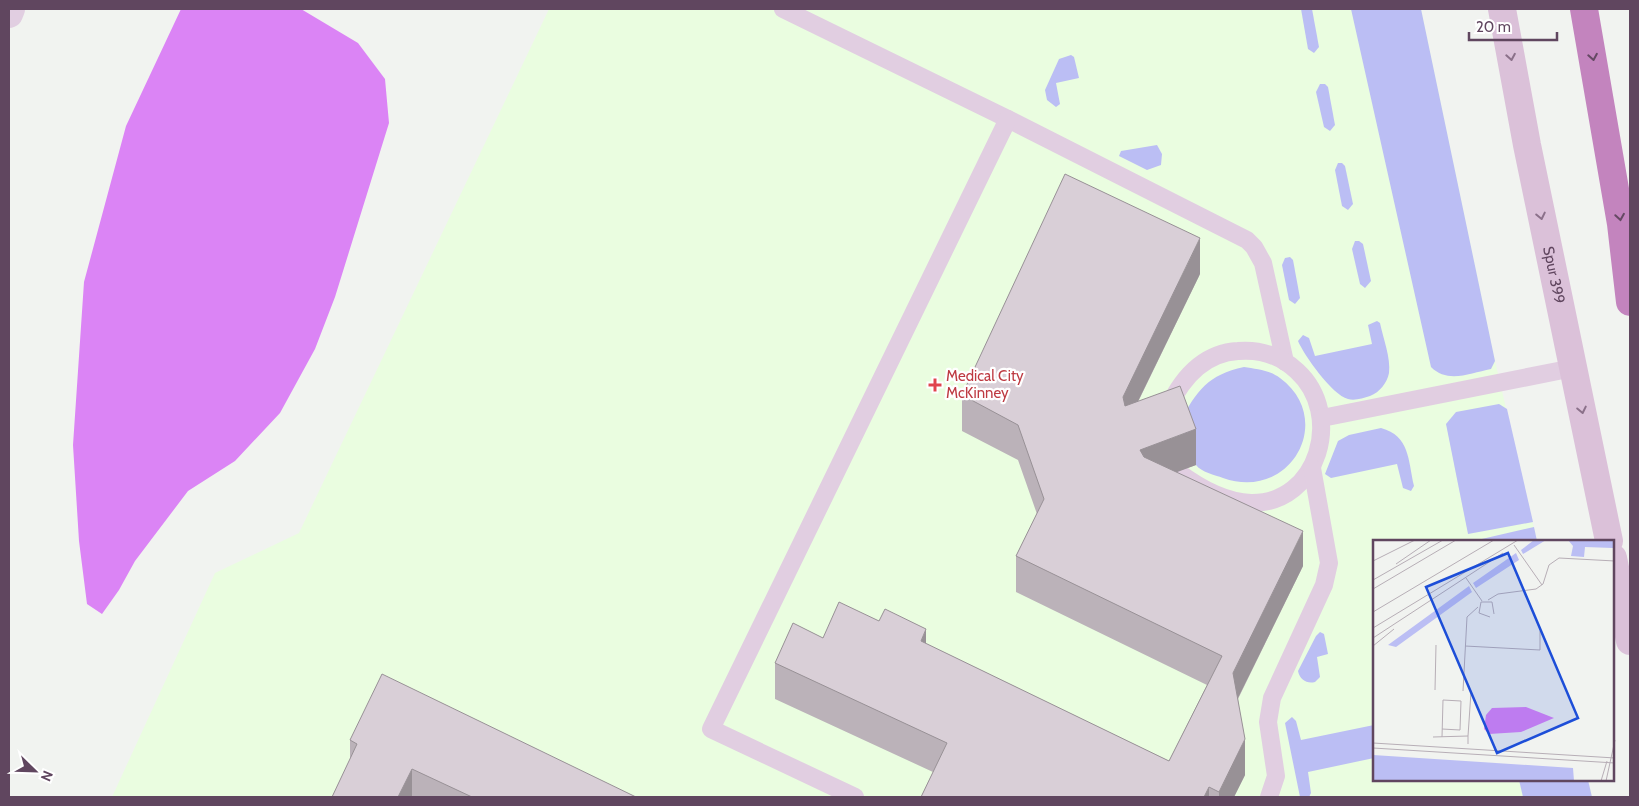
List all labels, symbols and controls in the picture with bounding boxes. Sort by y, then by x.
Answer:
scale bar [1469,10,1556,42]
text: 20 m [1476,18,1511,36]
one-way arrow [1505,52,1515,61]
one-way arrow [1587,52,1597,61]
one-way arrow [1536,212,1546,221]
one-way arrow [1614,213,1624,221]
street label: Spur 399 [1539,245,1569,305]
place label: Medical City McKinney [946,367,1024,402]
marker: Medical City McKinney [928,378,942,392]
one-way arrow [1576,405,1587,414]
inset map [1373,540,1614,781]
north arrow [10,746,60,796]
text: N [37,768,57,784]

